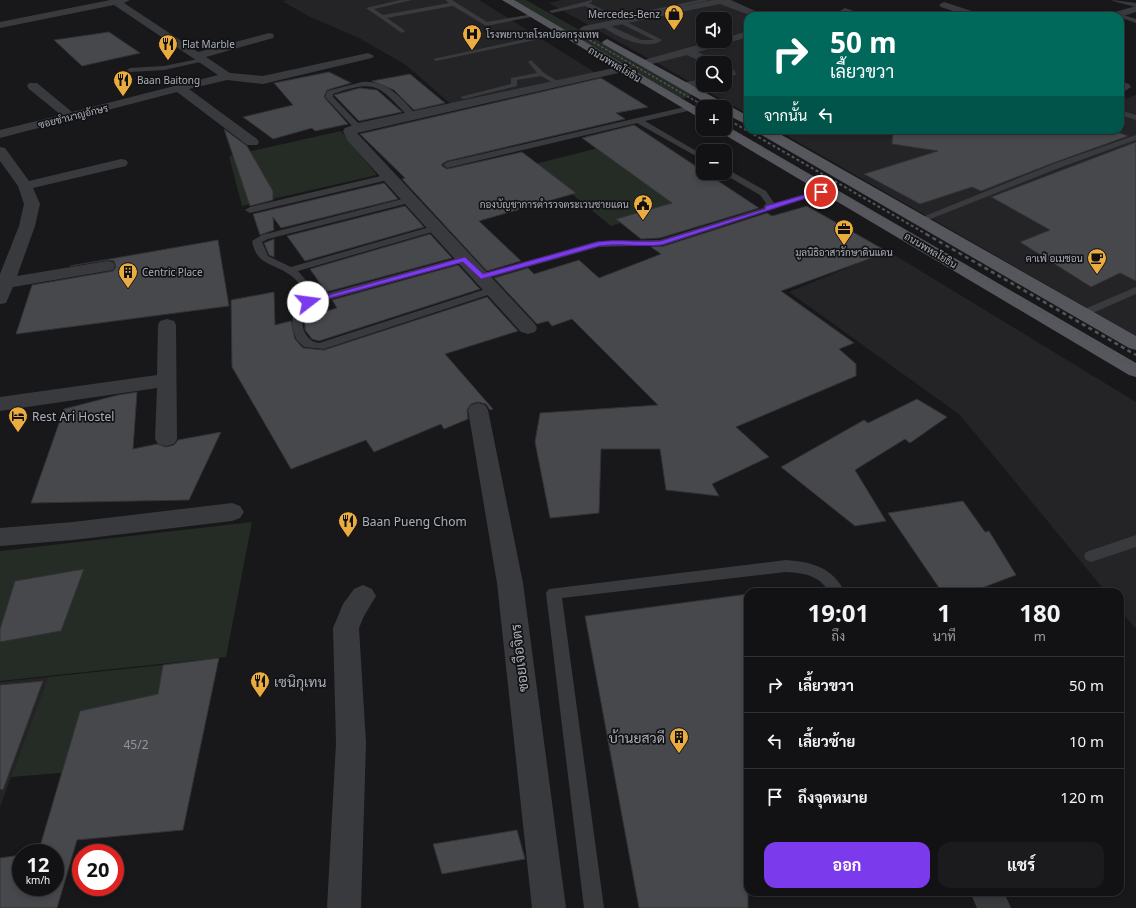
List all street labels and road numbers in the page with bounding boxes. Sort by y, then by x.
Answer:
street label: ถนนพหลโยธิน [586,43,644,85]
street label: ซอยชำนาญอักษร [37,101,109,131]
street label: ถนนพหลโยธิน [902,229,960,271]
street label: ซอยเจือจิตร [505,623,533,693]

